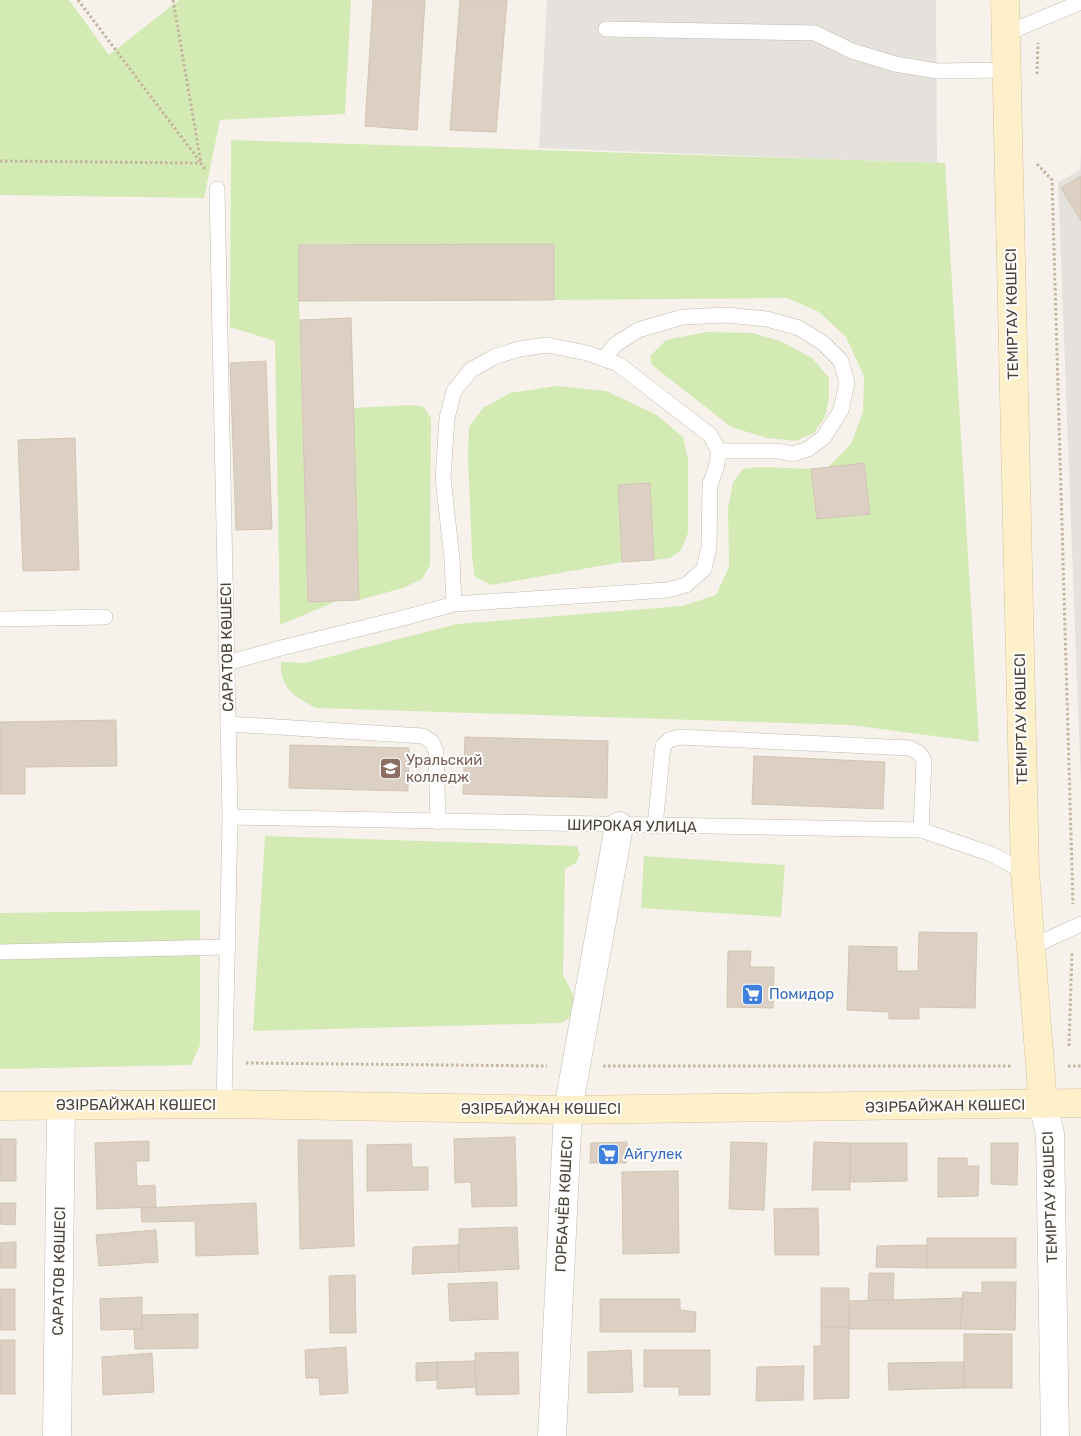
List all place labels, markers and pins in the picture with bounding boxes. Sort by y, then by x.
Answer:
place label: Уральский колледж [406,751,482,786]
school or university icon: Уральский колледж [378,757,402,781]
supermarket icon: Помидор [741,982,765,1006]
place label: Помидор [769,985,834,1003]
supermarket icon: Айгулек [596,1142,620,1166]
place label: Айгулек [624,1145,683,1163]

